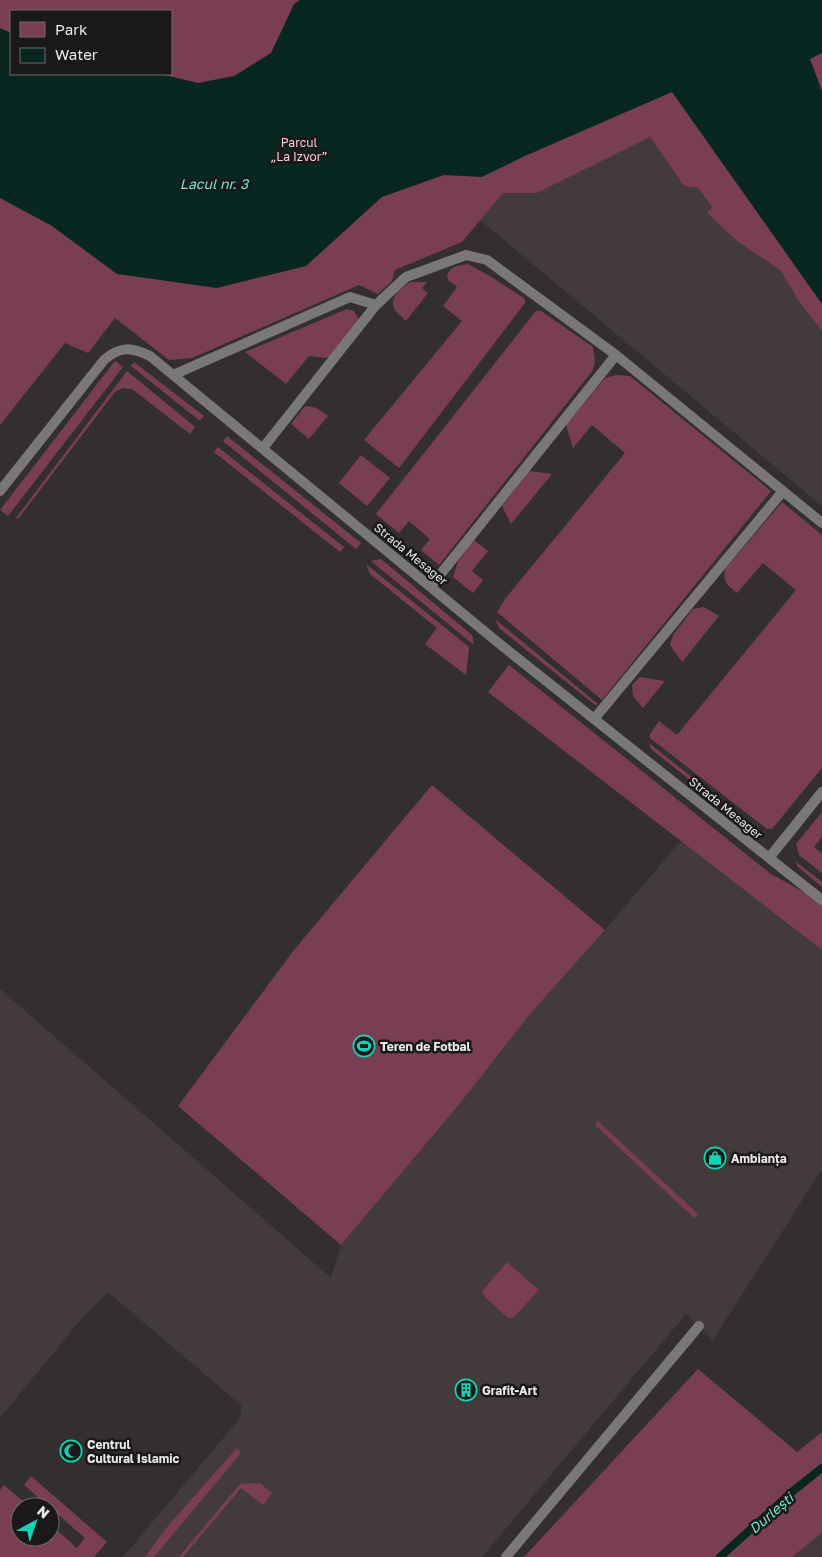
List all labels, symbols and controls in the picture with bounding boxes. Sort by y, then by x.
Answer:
legend [10,10,172,75]
text: Park [55,20,88,38]
text: Water [55,45,98,63]
park label: Parcul „La Izvor” [270,135,328,164]
water label: Lacul nr. 3 [180,175,250,192]
street label: Strada Mesager [371,520,451,588]
street label: Strada Mesager [686,774,766,842]
sports icon: Teren de Fotbal [352,1034,376,1058]
place label: Teren de Fotbal [380,1039,471,1054]
shop icon: Ambianța [703,1146,727,1170]
place label: Ambianța [731,1151,787,1166]
building icon: Grafit-Art [454,1378,478,1402]
place label: Grafit-Art [482,1383,538,1398]
place label: Centrul Cultural Islamic [87,1437,179,1466]
mosque icon: Centrul Cultural Islamic [59,1439,83,1463]
water label: Durlești [745,1488,799,1538]
north arrow [10,1497,60,1547]
text: N [34,1502,53,1522]

